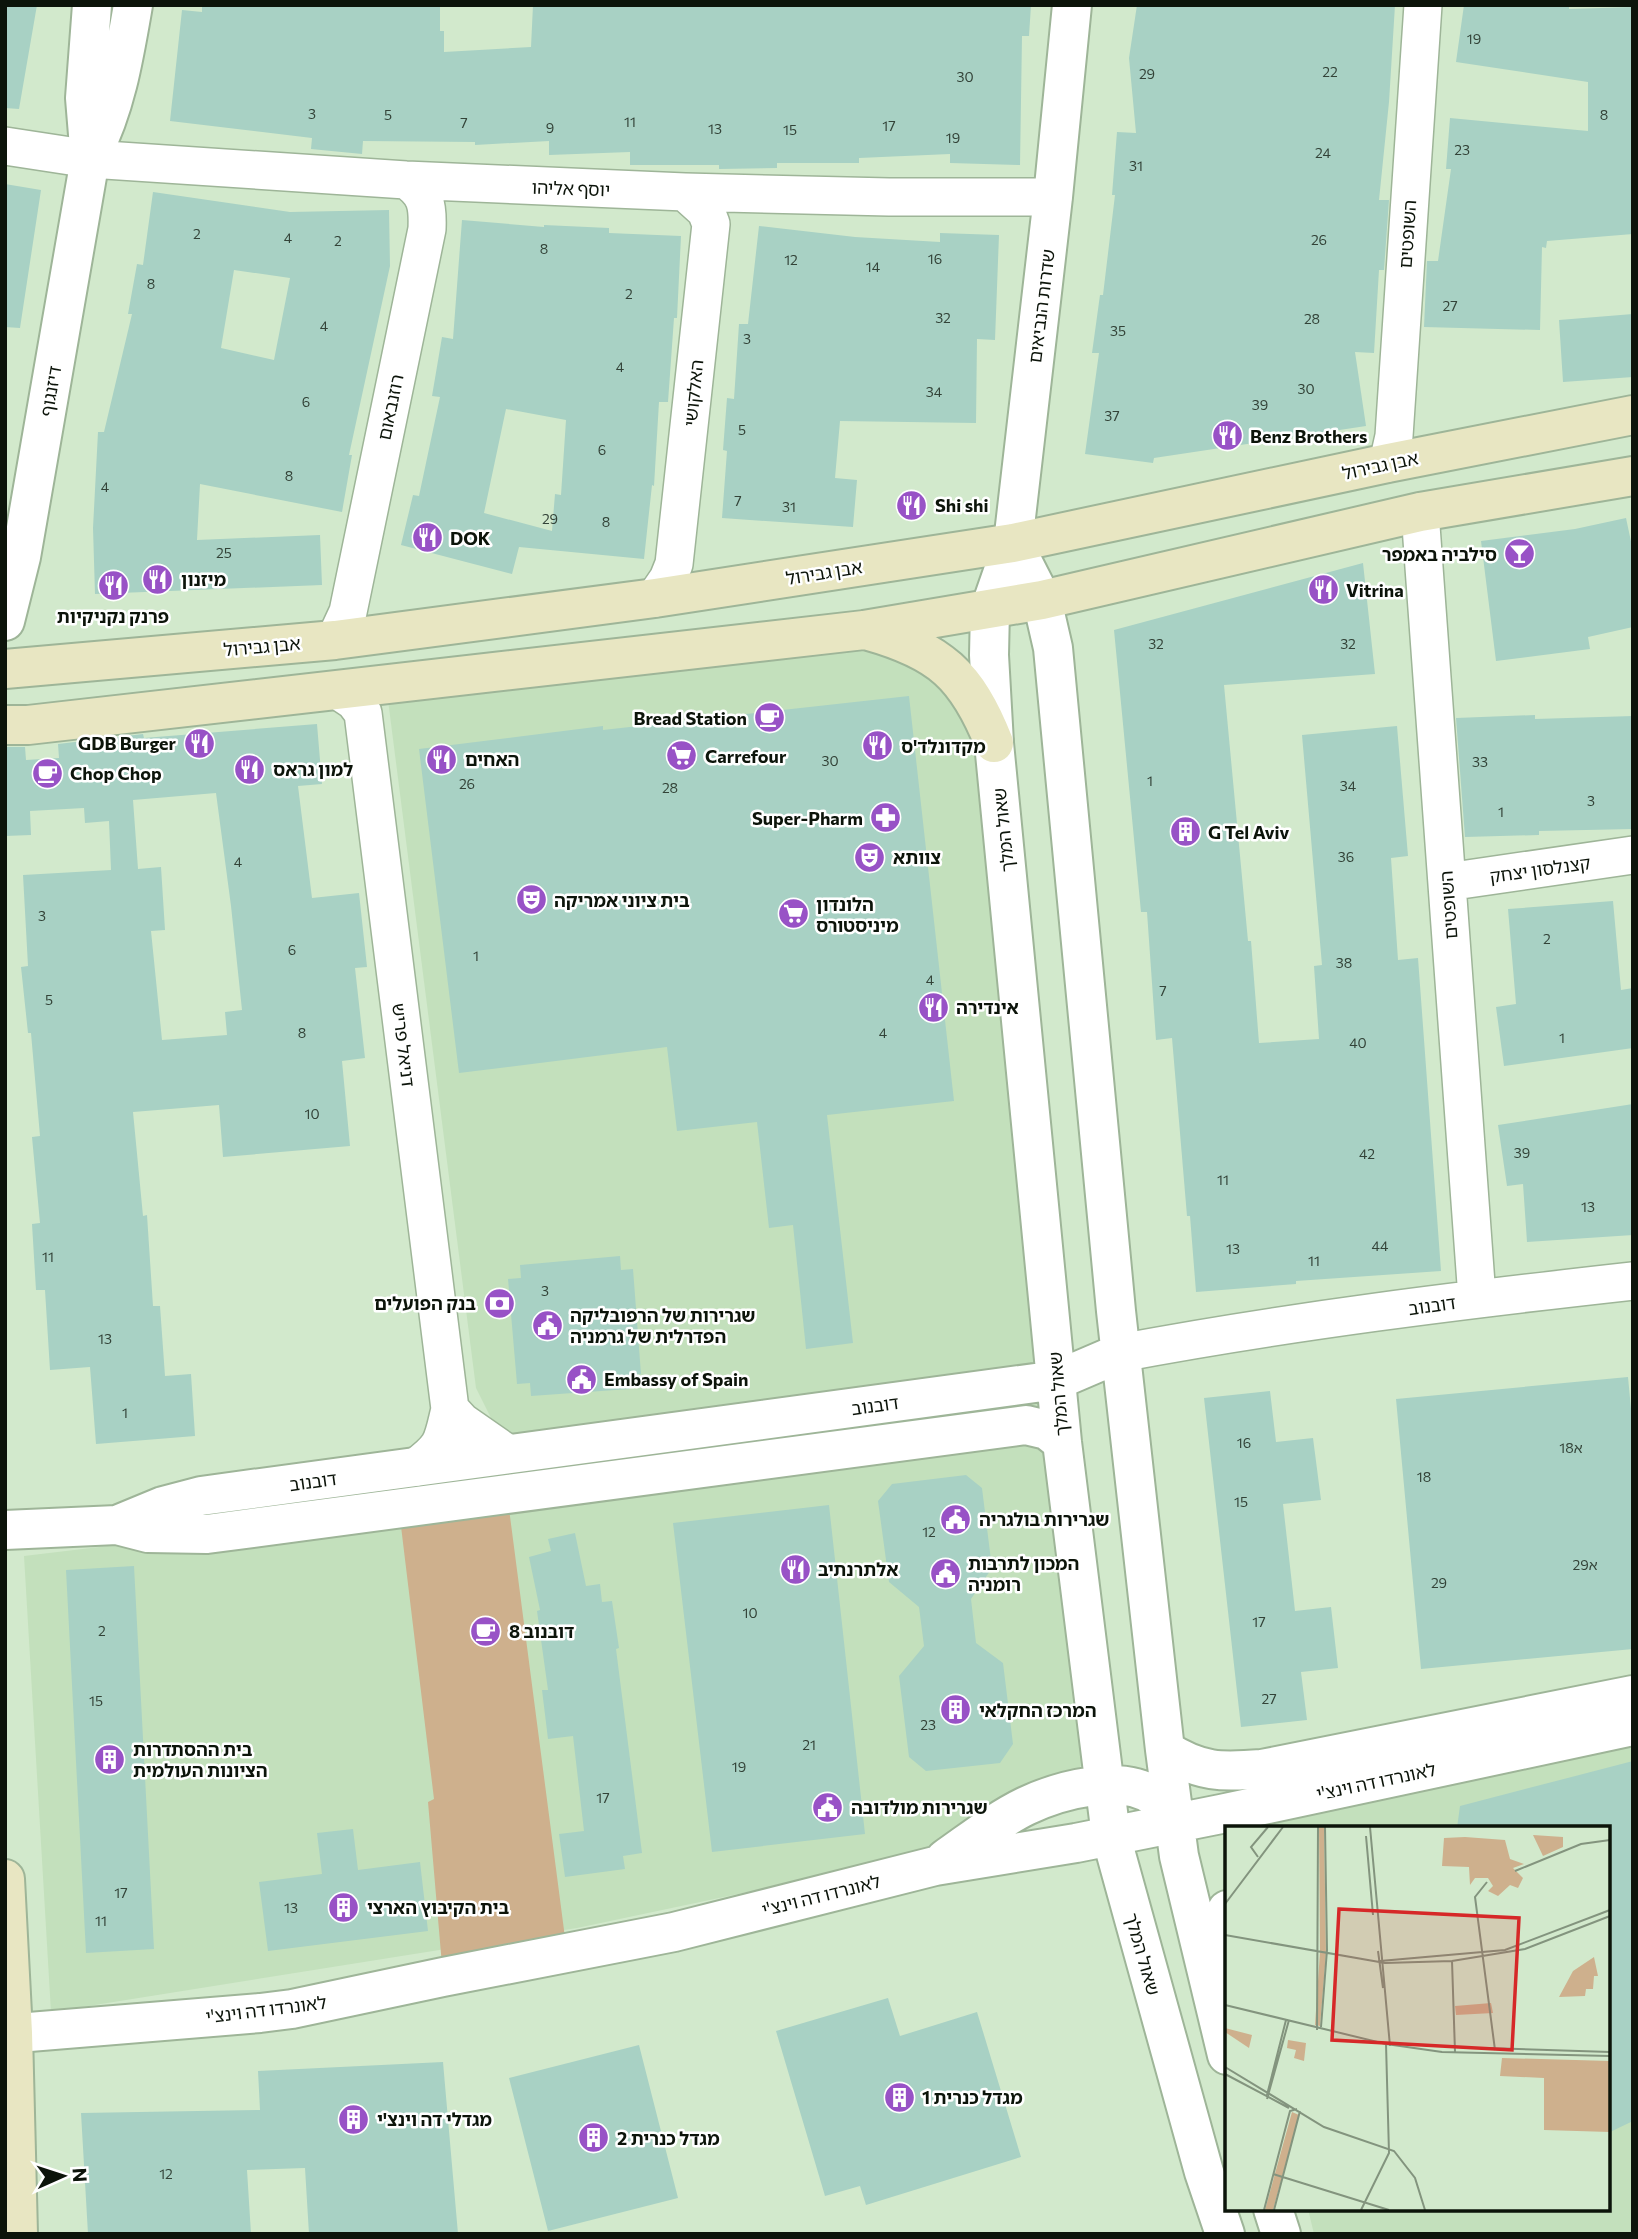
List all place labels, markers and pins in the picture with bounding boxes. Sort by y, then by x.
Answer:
restaurant icon: Benz Brothers [1210,419,1244,453]
place label: Benz Brothers [1250,425,1367,447]
restaurant icon: Shi shi [895,488,929,522]
place label: Shi shi [935,494,989,516]
restaurant icon: DOK [410,521,444,555]
place label: DOK [450,527,491,549]
bar icon: סילביה באמפר [1503,537,1537,571]
place label: סילביה באמפר [1382,543,1497,565]
restaurant icon: מיזנון [141,562,175,596]
place label: מיזנון [181,568,226,590]
restaurant icon: פרנק נקניקיות [96,569,130,603]
restaurant icon: Vitrina [1306,573,1340,607]
place label: Vitrina [1346,579,1404,601]
place label: פרנק נקניקיות [57,605,169,627]
cafe icon: Bread Station [753,701,787,735]
place label: Bread Station [633,707,747,729]
restaurant icon: GDB Burger [182,726,216,760]
restaurant icon: מקדונלד'ס [861,729,895,763]
place label: GDB Burger [78,732,177,754]
place label: מקדונלד'ס [901,735,986,757]
supermarket icon: Carrefour [665,739,699,773]
restaurant icon: האחים [425,742,459,776]
place label: Carrefour [705,745,787,767]
place label: האחים [465,748,519,770]
restaurant icon: למון גראס [233,752,267,786]
cafe icon: Chop Chop [30,756,64,790]
place label: למון גראס [273,758,353,780]
place label: Chop Chop [70,762,162,784]
pharmacy icon: Super-Pharm [869,801,903,835]
place label: Super-Pharm [752,807,863,829]
building icon: G Tel Aviv [1168,815,1202,849]
place label: G Tel Aviv [1208,821,1290,843]
theatre icon: צוותא [853,840,887,874]
place label: צוותא [893,846,941,868]
theatre icon: בית ציוני אמריקה [514,883,548,917]
place label: בית ציוני אמריקה [554,889,690,911]
place label: הלונדון מיניסטורס [816,893,899,936]
supermarket icon: הלונדון מיניסטורס [776,897,810,931]
restaurant icon: אינדירה [916,990,950,1024]
place label: אינדירה [956,996,1019,1018]
bank icon: בנק הפועלים [482,1286,516,1320]
place label: בנק הפועלים [374,1292,476,1314]
place label: שגרירות של הרפובליקה הפדרלית של גרמניה [570,1304,756,1347]
public building icon: שגרירות של הרפובליקה הפדרלית של גרמניה [530,1308,564,1342]
public building icon: Embassy of Spain [564,1362,598,1396]
place label: Embassy of Spain [604,1368,748,1390]
public building icon: שגרירות בולגריה [939,1502,973,1536]
place label: שגרירות בולגריה [979,1508,1110,1530]
restaurant icon: אלתרנתיב [778,1552,812,1586]
place label: המכון לתרבות רומניה [968,1552,1079,1595]
public building icon: המכון לתרבות רומניה [928,1556,962,1590]
place label: אלתרנתיב [818,1558,898,1580]
cafe icon: דובנוב 8 [469,1614,503,1648]
place label: דובנוב 8 [509,1620,574,1642]
building icon: המרכז החקלאי [939,1693,973,1727]
place label: המרכז החקלאי [979,1699,1097,1721]
place label: בית ההסתדרות הציונות העולמית [133,1738,268,1781]
building icon: בית ההסתדרות הציונות העולמית [93,1742,127,1776]
public building icon: שגרירות מולדובה [811,1790,845,1824]
place label: שגרירות מולדובה [851,1796,988,1818]
building icon: בית הקיבוץ הארצי [327,1890,361,1924]
place label: בית הקיבוץ הארצי [367,1896,509,1918]
building icon: מגדל כנרית 1 [882,2080,916,2114]
place label: מגדל כנרית 1 [922,2086,1023,2108]
building icon: מגדלי דה וינצ'י [337,2102,371,2136]
place label: מגדלי דה וינצ'י [377,2108,492,2130]
building icon: מגדל כנרית 2 [577,2121,611,2155]
place label: מגדל כנרית 2 [617,2127,720,2149]

